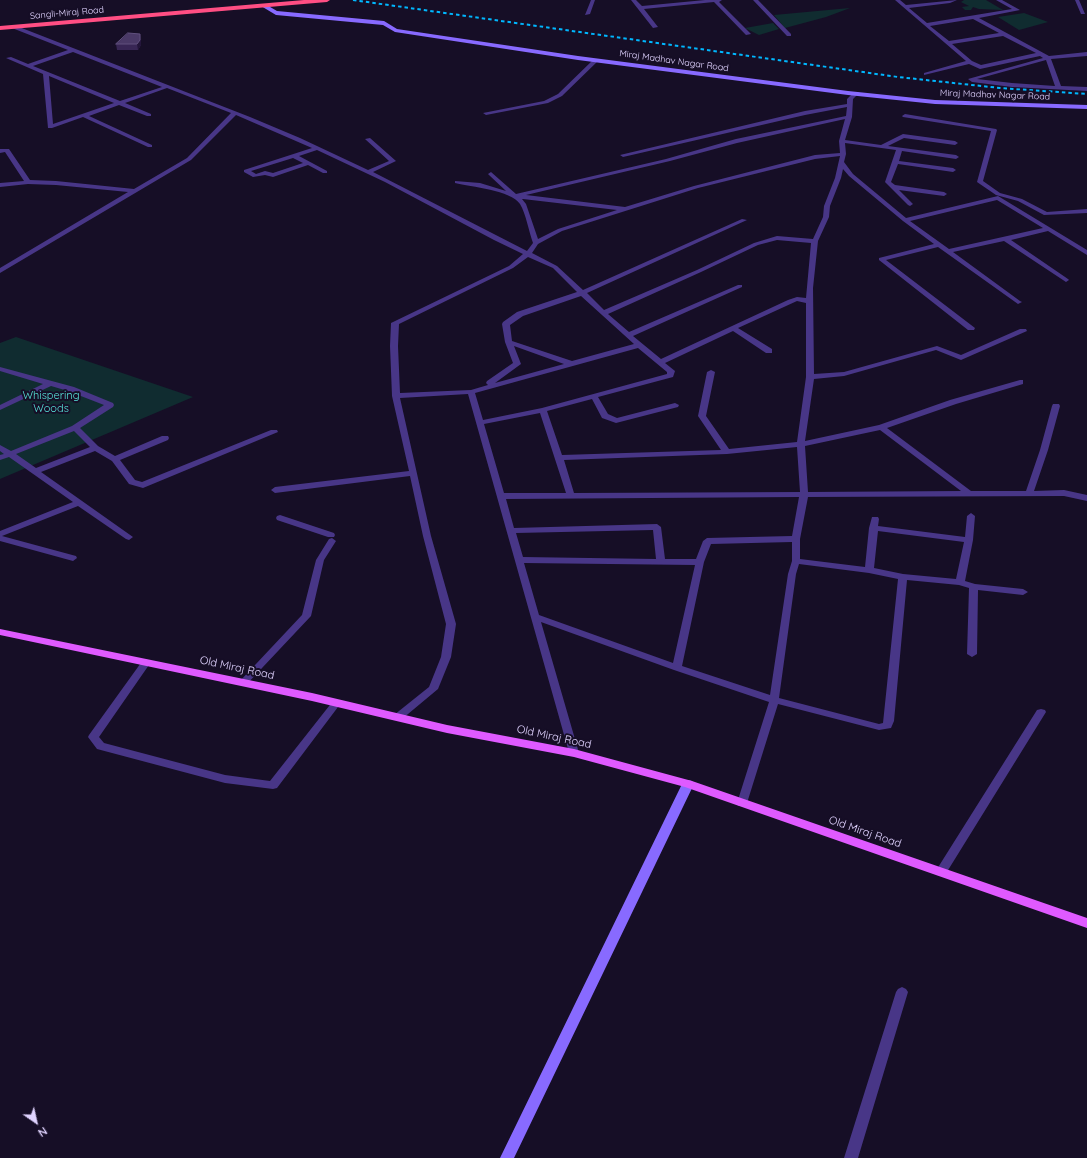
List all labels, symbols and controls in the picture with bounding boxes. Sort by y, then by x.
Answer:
street label: Sangli-Miraj Road [30,4,104,22]
street label: Miraj Madhav Nagar Road [619,48,729,74]
street label: Miraj Madhav Nagar Road [940,88,1050,102]
park label: Whispering Woods [22,389,80,415]
street label: Old Miraj Road [198,654,276,682]
street label: Old Miraj Road [515,723,593,751]
street label: Old Miraj Road [827,813,903,851]
north arrow [16,1102,56,1142]
text: N [35,1124,50,1140]

